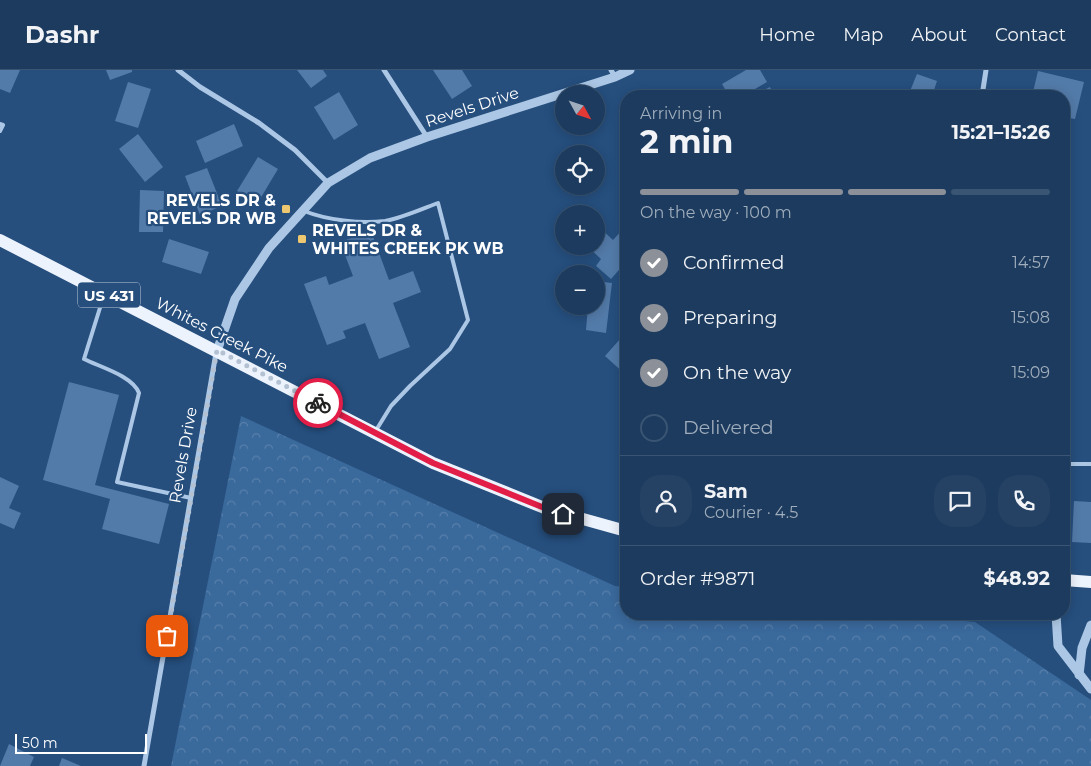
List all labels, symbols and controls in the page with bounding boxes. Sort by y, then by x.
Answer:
text: Dashr [25,20,99,49]
text: Home [759,24,815,46]
text: Map [843,24,883,46]
text: About [911,24,967,46]
text: Contact [995,24,1066,46]
street label: Revels Drive [423,83,521,131]
north arrow [555,85,605,135]
map controls [555,85,605,315]
text: Arriving in [640,104,722,123]
text: 15:21–15:26 [951,121,1050,144]
text: 2 min [640,122,733,161]
button: locate [555,145,605,195]
place label: REVELS DR & REVELS DR WB [147,191,276,228]
marker: REVELS DR & REVELS DR WB [280,203,292,215]
text: On the way · 100 m [640,203,792,222]
button: + [555,205,605,255]
place label: REVELS DR & WHITES CREEK PK WB [312,221,504,258]
marker: REVELS DR & WHITES CREEK PK WB [296,233,308,245]
icon: check [640,249,668,277]
text: Confirmed [683,251,784,274]
text: 14:57 [1012,253,1050,272]
button: − [555,265,605,315]
road number: US 431 [78,282,140,308]
street label: Whites Creek Pike [153,293,291,377]
icon: check [640,304,668,332]
text: Preparing [683,306,778,329]
text: 15:08 [1011,308,1050,327]
icon: check [640,359,668,387]
text: On the way [683,361,791,384]
text: 15:09 [1011,363,1050,382]
courier [293,378,343,428]
icon: bike [304,389,332,417]
street label: Revels Drive [165,405,201,505]
text: Delivered [683,416,774,439]
button: person [640,475,692,527]
button: chat [934,475,986,527]
button: phone [998,475,1050,527]
text: Sam [704,480,748,503]
pin [542,493,584,535]
icon: home [549,500,577,528]
text: Courier · 4.5 [704,503,798,522]
text: Order #9871 [640,567,755,590]
text: $48.92 [983,567,1050,590]
pin [146,615,188,657]
icon: bag [153,622,181,650]
scale bar [15,731,148,754]
text: 50 m [22,734,58,752]

